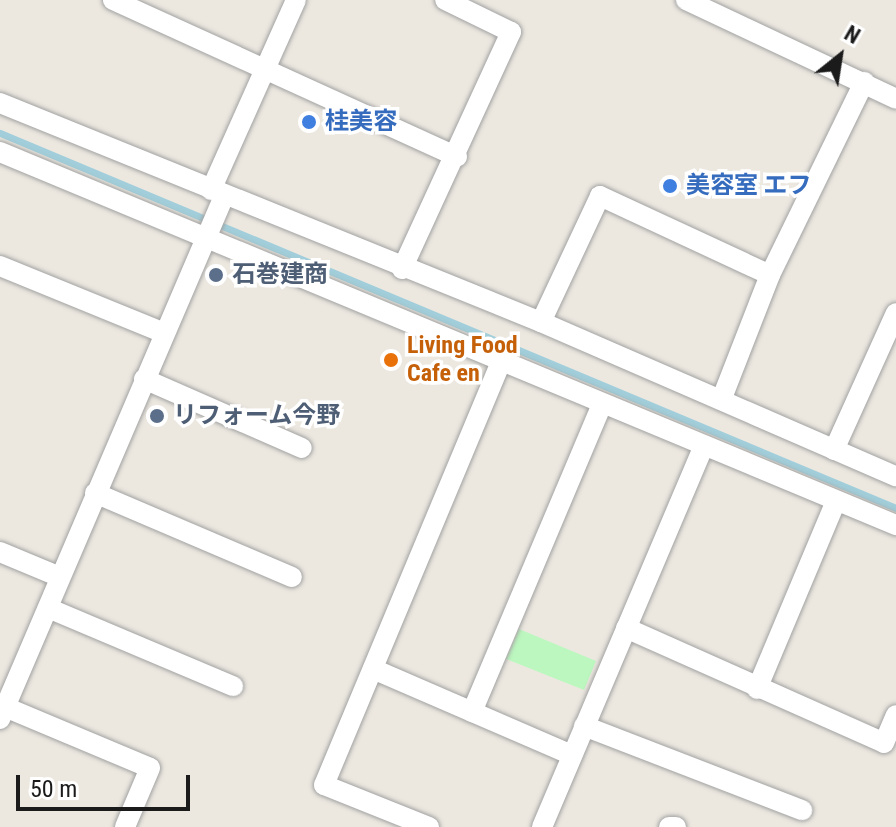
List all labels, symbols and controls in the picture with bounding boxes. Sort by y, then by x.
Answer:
north arrow [800,16,880,96]
text: N [840,21,864,49]
place label: 桂美容 [325,108,397,136]
marker: 桂美容 [300,113,318,131]
place label: 美容室 エフ [686,172,812,200]
marker: 美容室 エフ [661,177,679,195]
place label: 石巻建商 [232,261,328,289]
marker: 石巻建商 [207,266,225,284]
place label: Living Food Cafe en [407,332,518,388]
marker: Living Food Cafe en [382,351,400,369]
place label: リフォーム今野 [173,402,341,430]
marker: リフォーム今野 [148,407,166,425]
scale bar [20,759,194,809]
text: 50 m [30,775,77,803]

